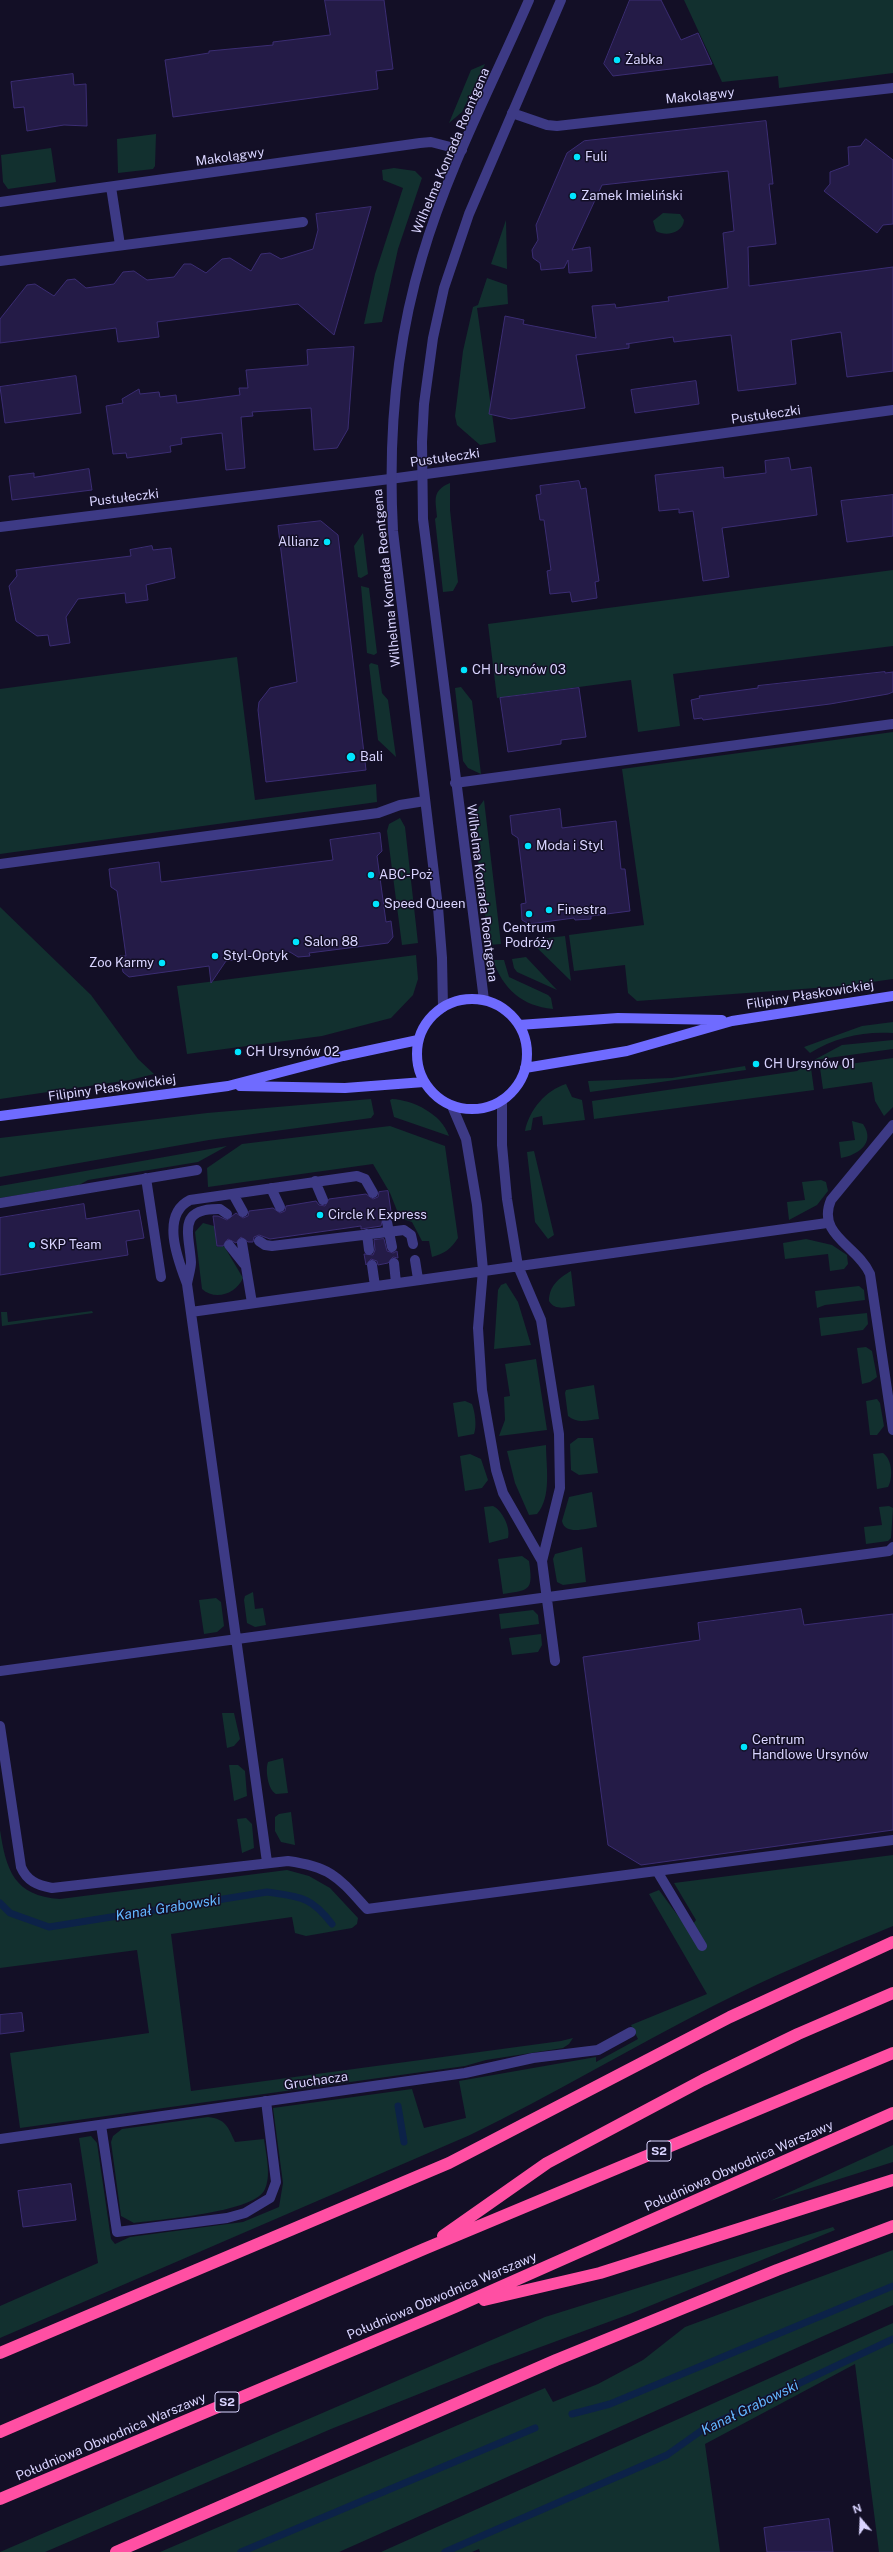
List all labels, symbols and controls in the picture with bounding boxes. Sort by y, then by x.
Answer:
place label: Żabka [625,52,663,68]
marker: Żabka [612,55,622,65]
street label: Wilhelma Konrada Roentgena [409,66,493,236]
street label: Makolągwy [665,85,735,107]
street label: Makolągwy [195,144,265,170]
place label: Fuli [585,149,607,165]
marker: Fuli [572,152,582,162]
place label: Zamek Imieliński [581,188,683,204]
marker: Zamek Imieliński [568,191,578,201]
street label: Pustułeczki [730,402,802,428]
street label: Pustułeczki [409,445,481,471]
street label: Pustułeczki [88,486,160,510]
street label: Wilhelma Konrada Roentgena [370,488,404,668]
place label: Allianz [278,534,319,550]
marker: Allianz [322,537,332,547]
place label: CH Ursynów 03 [472,662,566,678]
marker: CH Ursynów 03 [459,665,469,675]
place label: Bali [360,749,383,765]
marker: Bali [345,751,357,763]
street label: Wilhelma Konrada Roentgena [463,803,501,983]
place label: Moda i Styl [536,838,604,854]
marker: Moda i Styl [523,841,533,851]
place label: ABC-Poż [379,867,432,883]
marker: ABC-Poż [366,870,376,880]
place label: Speed Queen [384,896,466,912]
marker: Speed Queen [371,899,381,909]
place label: Finestra [557,902,606,918]
marker: Finestra [544,905,554,915]
marker: Centrum Podróży [524,909,534,919]
place label: Centrum Podróży [503,920,555,951]
place label: Salon 88 [304,934,358,950]
marker: Salon 88 [291,937,301,947]
place label: Styl-Optyk [223,948,288,964]
marker: Styl-Optyk [210,951,220,961]
place label: Zoo Karmy [89,955,154,971]
marker: Zoo Karmy [157,958,167,968]
street label: Filipiny Płaskowickiej [745,977,875,1013]
place label: CH Ursynów 02 [246,1044,339,1060]
marker: CH Ursynów 02 [233,1047,243,1057]
place label: CH Ursynów 01 [764,1056,855,1072]
marker: CH Ursynów 01 [751,1059,761,1069]
street label: Filipiny Płaskowickiej [47,1071,177,1105]
place label: Circle K Express [328,1207,427,1223]
marker: Circle K Express [315,1210,325,1220]
place label: SKP Team [40,1237,101,1253]
marker: SKP Team [27,1240,37,1250]
place label: Centrum Handlowe Ursynów [752,1732,868,1763]
marker: Centrum Handlowe Ursynów [739,1742,749,1752]
water label: Kanał Grabowski [114,1891,222,1925]
street label: Gruchacza [283,2069,349,2093]
street label: Południowa Obwodnica Warszawy [642,2117,836,2215]
road number: S2 [647,2141,671,2161]
street label: Południowa Obwodnica Warszawy [345,2249,539,2343]
water label: Kanał Grabowski [699,2377,801,2439]
street label: Południowa Obwodnica Warszawy [14,2390,208,2484]
road number: S2 [215,2392,239,2412]
north arrow [841,2500,881,2540]
text: N [851,2502,863,2516]

